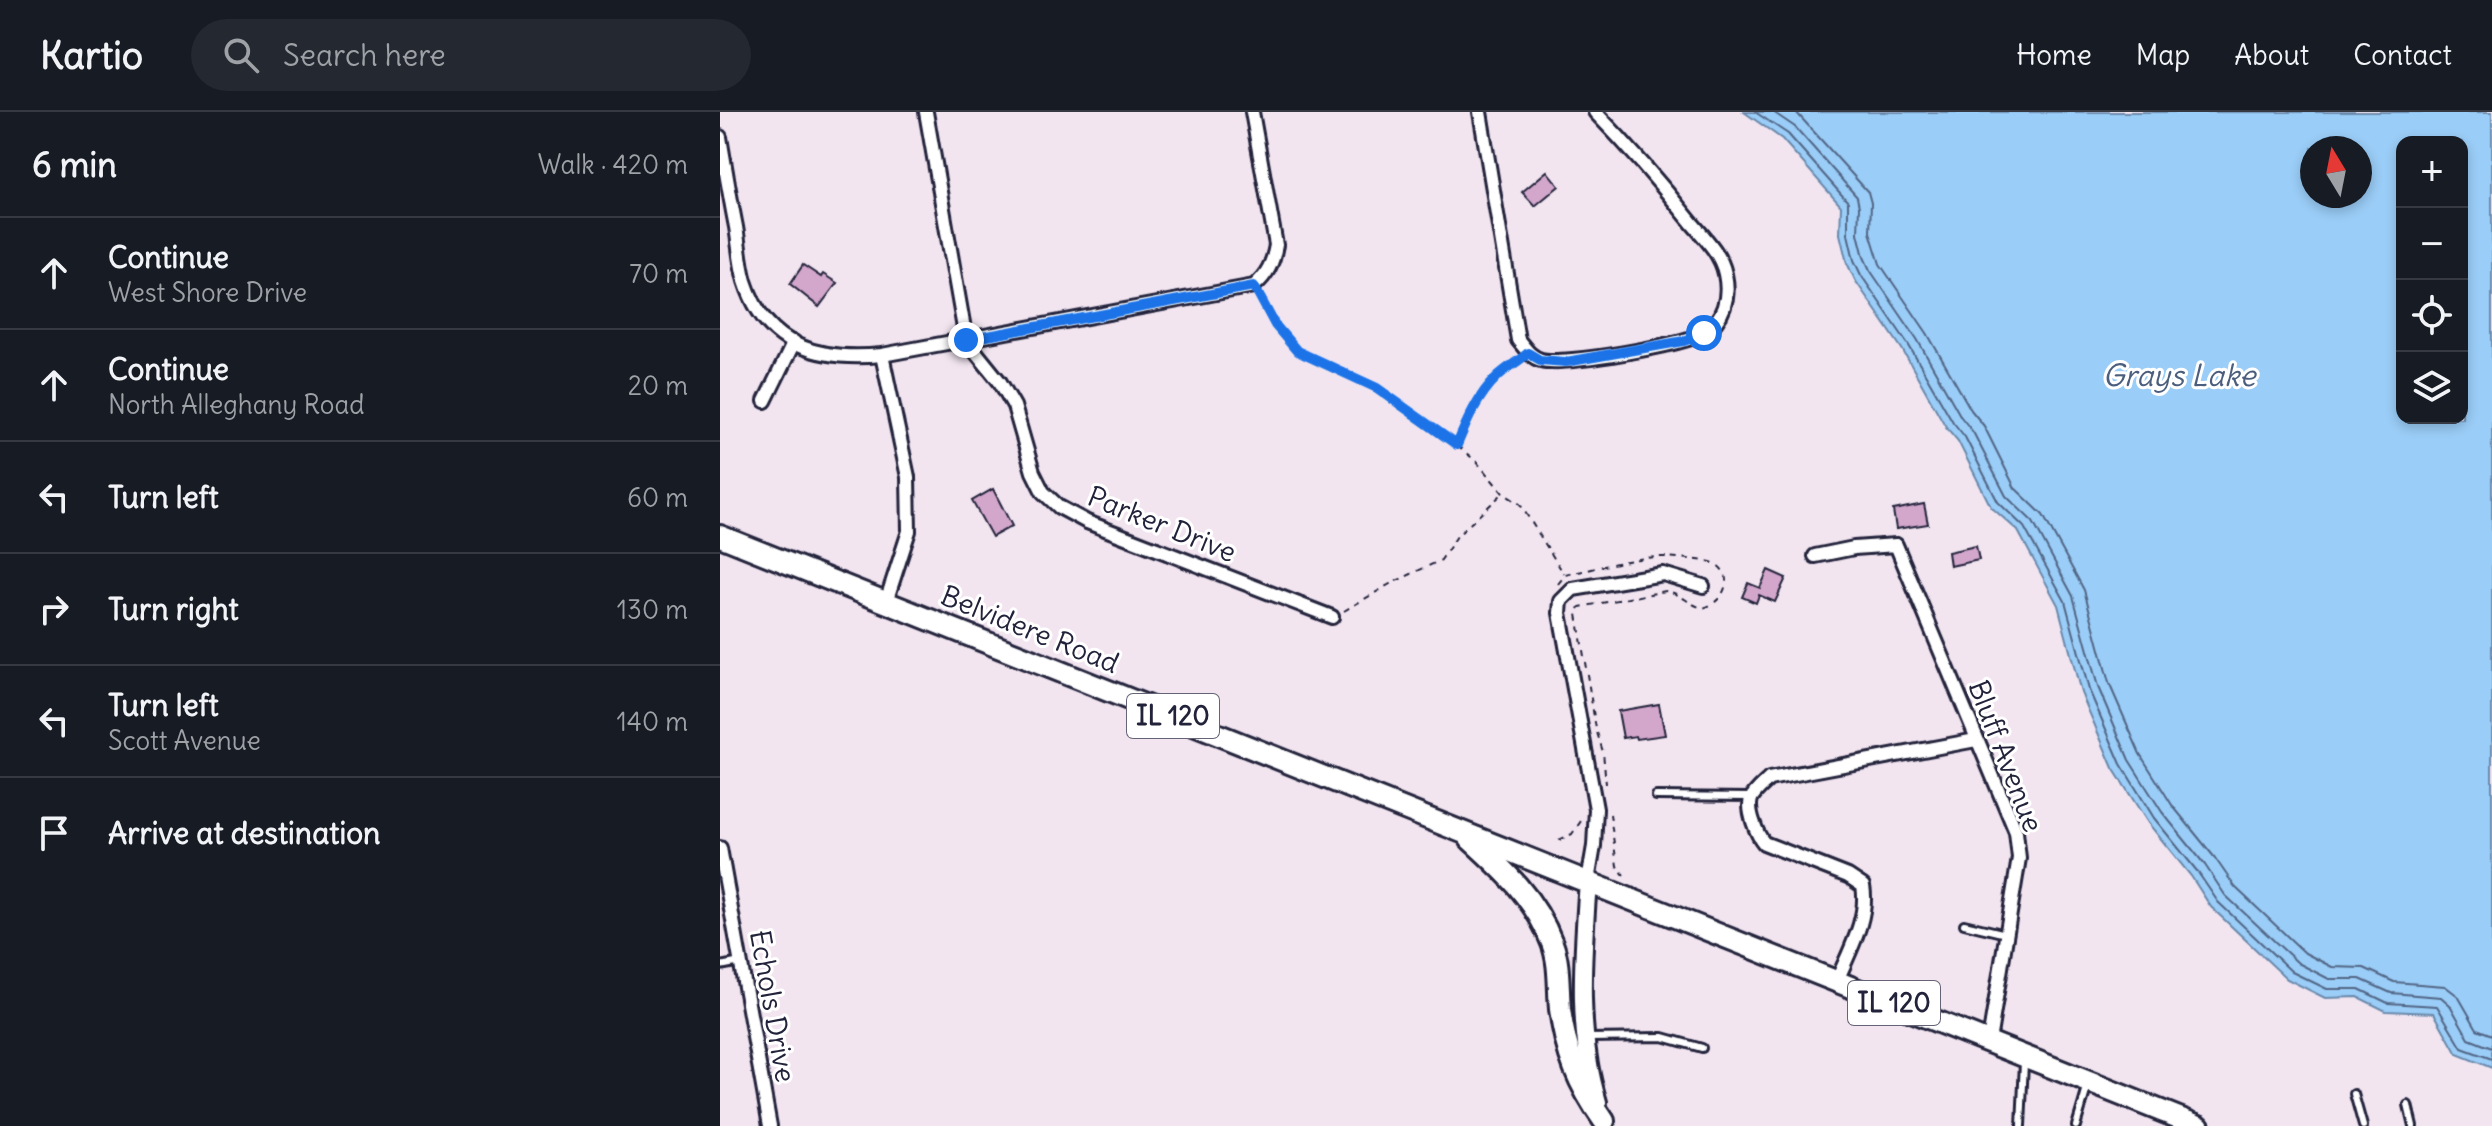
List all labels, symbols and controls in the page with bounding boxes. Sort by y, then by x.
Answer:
search box [191,19,751,91]
text: Kartio [40,32,143,79]
icon: search [219,33,263,77]
text: Search here [283,36,446,74]
text: Home [2016,37,2092,73]
text: Map [2136,37,2190,73]
text: About [2234,37,2309,73]
text: Contact [2353,37,2452,73]
north arrow [2300,136,2372,208]
map controls [2396,136,2468,424]
button: + [2396,136,2468,208]
text: 6 min [32,143,117,186]
text: Walk · 420 m [538,148,688,181]
button: − [2396,208,2468,280]
text: Continue [108,238,229,276]
icon: ahead [32,251,76,295]
text: 70 m [629,257,688,290]
text: West Shore Drive [108,276,307,309]
button: locate [2396,280,2468,352]
route start [1686,315,1722,351]
route end [948,322,984,358]
text: Continue [108,350,229,388]
button: layers [2396,352,2468,424]
water label: Grays Lake [2103,356,2257,394]
icon: ahead [32,363,76,407]
text: 20 m [628,369,688,402]
text: North Alleghany Road [108,388,364,421]
icon: left [32,475,76,519]
text: Turn left [108,478,219,516]
street label: Parker Drive [1082,478,1242,570]
text: 60 m [627,481,688,514]
street label: Belvidere Road [936,577,1124,681]
icon: right [32,587,76,631]
text: Turn right [108,590,239,628]
text: 130 m [617,593,688,626]
street label: Bluff Avenue [1961,675,2051,837]
text: Turn left [108,686,219,724]
road number: IL 120 [1127,694,1219,738]
icon: left [32,699,76,743]
text: 140 m [617,705,688,738]
text: Scott Avenue [108,724,261,757]
icon: arrive [32,811,76,855]
text: Arrive at destination [108,814,380,852]
street label: Echols Drive [742,927,804,1085]
road number: IL 120 [1848,981,1940,1025]

